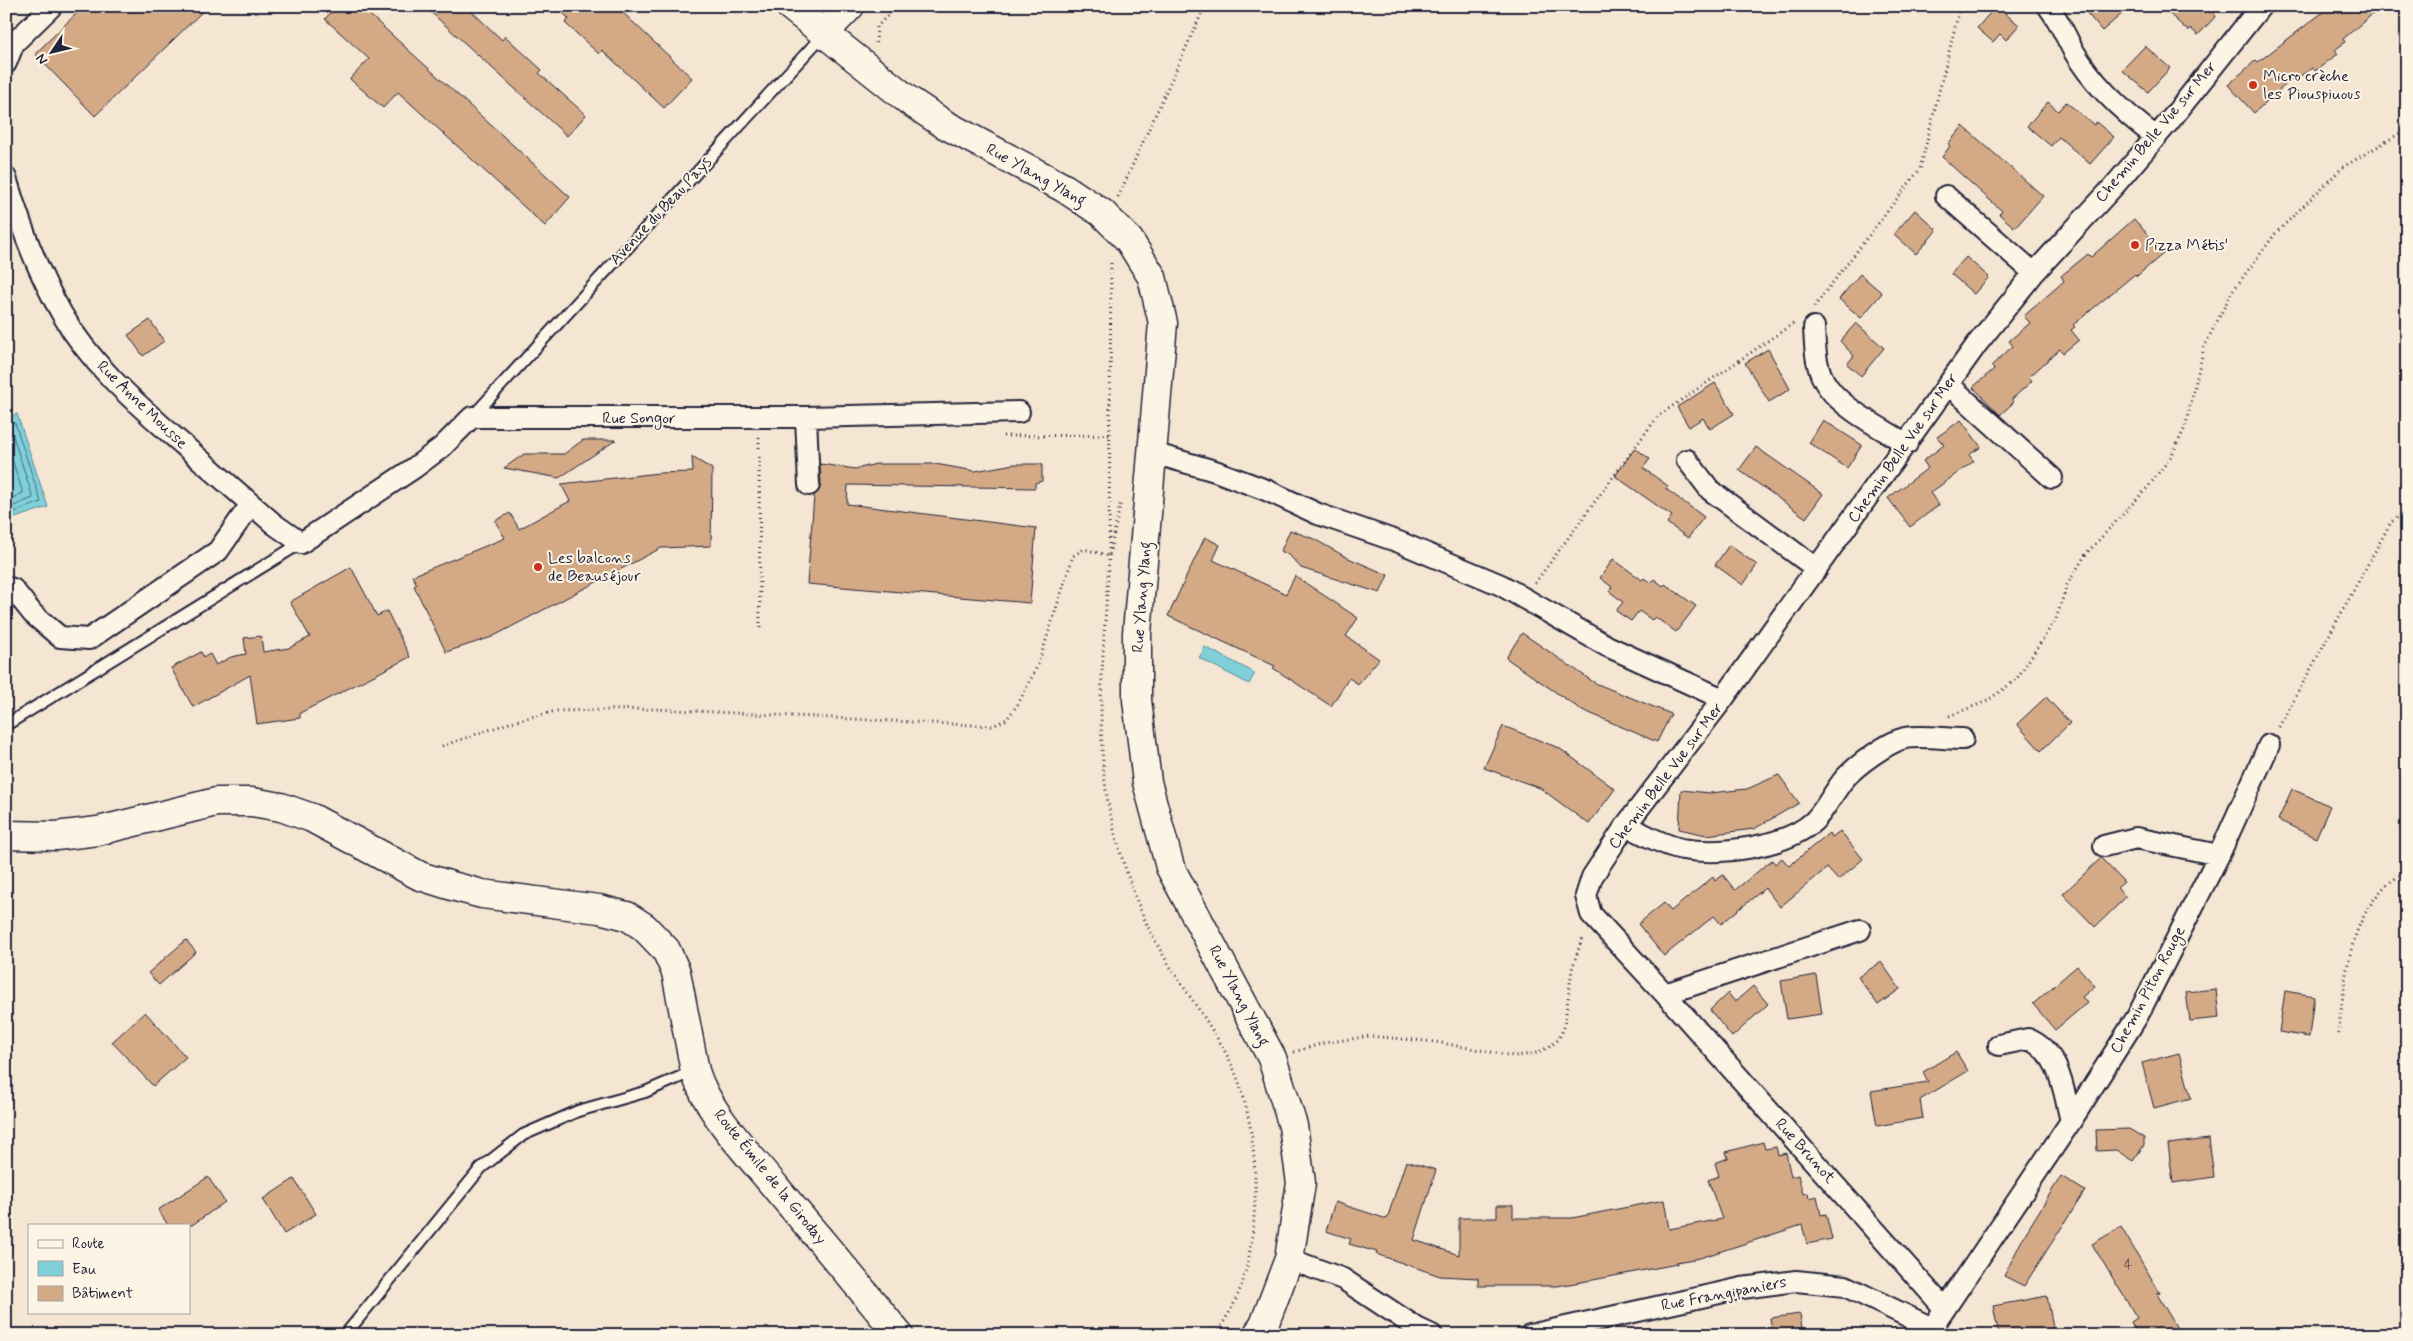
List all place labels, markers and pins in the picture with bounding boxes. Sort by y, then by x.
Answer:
place label: Micro crèche les Piouspiuous [2263,66,2361,105]
marker: Micro crèche les Piouspiuous [2247,79,2259,91]
place label: Pizza Métis' [2145,235,2228,256]
marker: Pizza Métis' [2129,239,2141,251]
place label: Les balcons de Beauséjour [548,548,641,587]
marker: Les balcons de Beauséjour [532,561,544,573]

